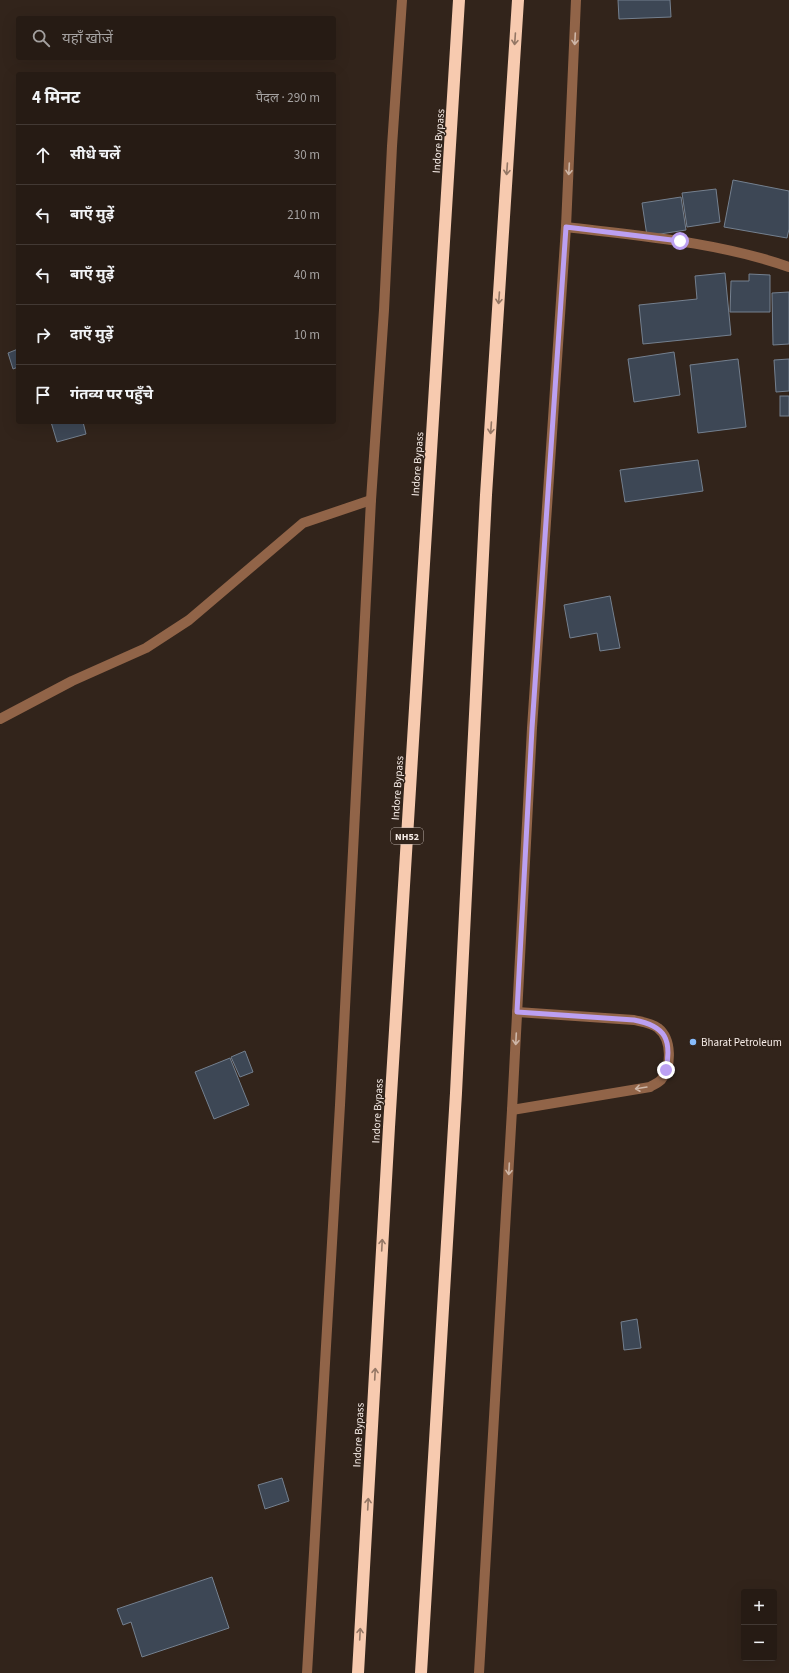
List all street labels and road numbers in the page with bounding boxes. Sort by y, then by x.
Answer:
street label: Indore Bypass [429,108,448,174]
street label: Indore Bypass [408,431,427,497]
street label: Indore Bypass [388,755,407,821]
road number: NH52 [391,828,423,844]
street label: Indore Bypass [368,1078,387,1144]
street label: Indore Bypass [349,1402,368,1468]

